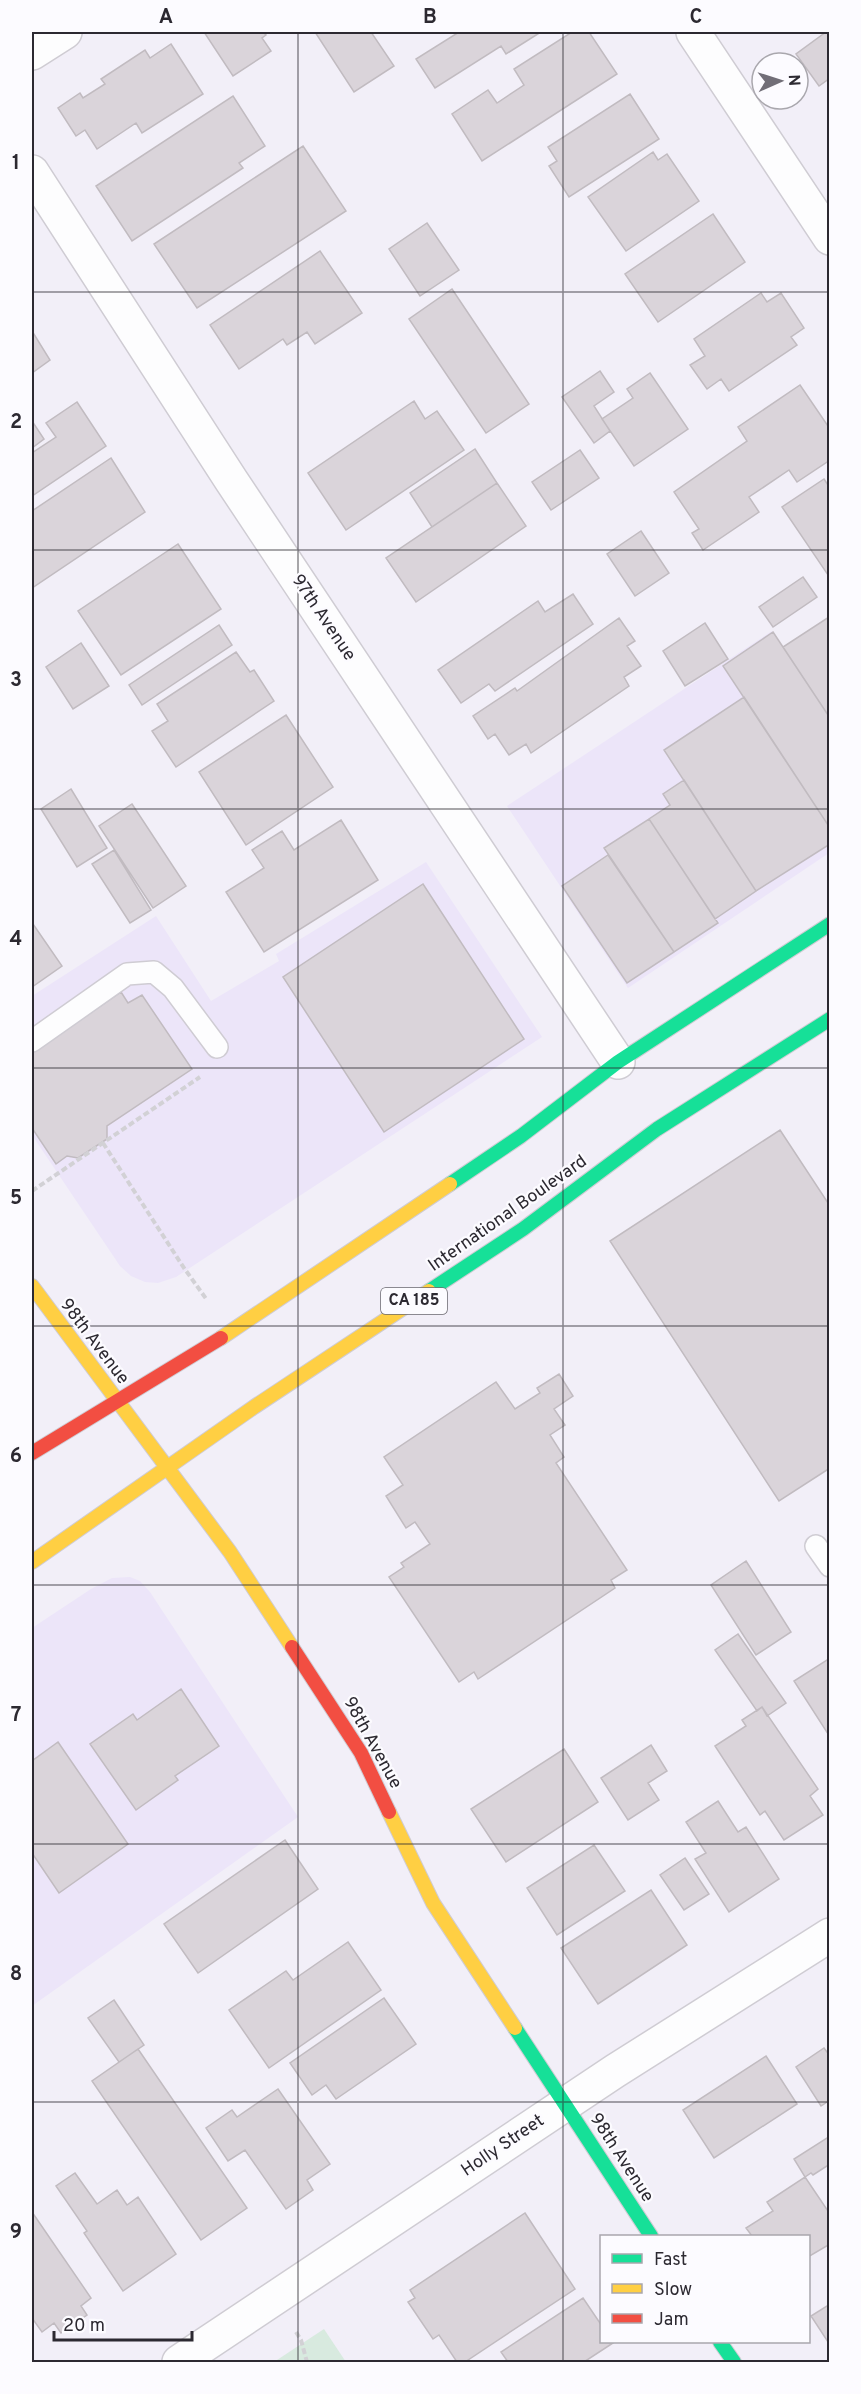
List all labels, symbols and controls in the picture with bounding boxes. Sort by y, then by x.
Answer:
text: A [159,5,173,31]
text: B [423,5,437,31]
text: C [690,5,702,31]
north arrow [750,51,810,111]
text: N [783,74,803,87]
text: 1 [12,151,20,177]
text: 2 [10,410,22,436]
street label: 97th Avenue [286,570,360,666]
text: 3 [10,668,22,694]
text: 4 [10,927,22,953]
street label: International Boulevard [424,1150,592,1278]
text: 5 [10,1186,22,1212]
road number: CA 185 [381,1288,447,1314]
street label: 98th Avenue [54,1294,134,1390]
text: 6 [10,1444,22,1470]
street label: 98th Avenue [337,1693,407,1793]
text: 7 [11,1703,21,1729]
text: 8 [10,1962,22,1988]
street label: 98th Avenue [584,2109,658,2207]
street label: Holly Street [457,2110,549,2182]
text: 9 [10,2220,22,2246]
legend [600,2235,810,2343]
text: Fast [654,2249,687,2272]
text: Slow [654,2279,692,2302]
scale bar [54,2304,192,2342]
text: Jam [654,2309,689,2332]
text: 20 m [63,2315,105,2338]

